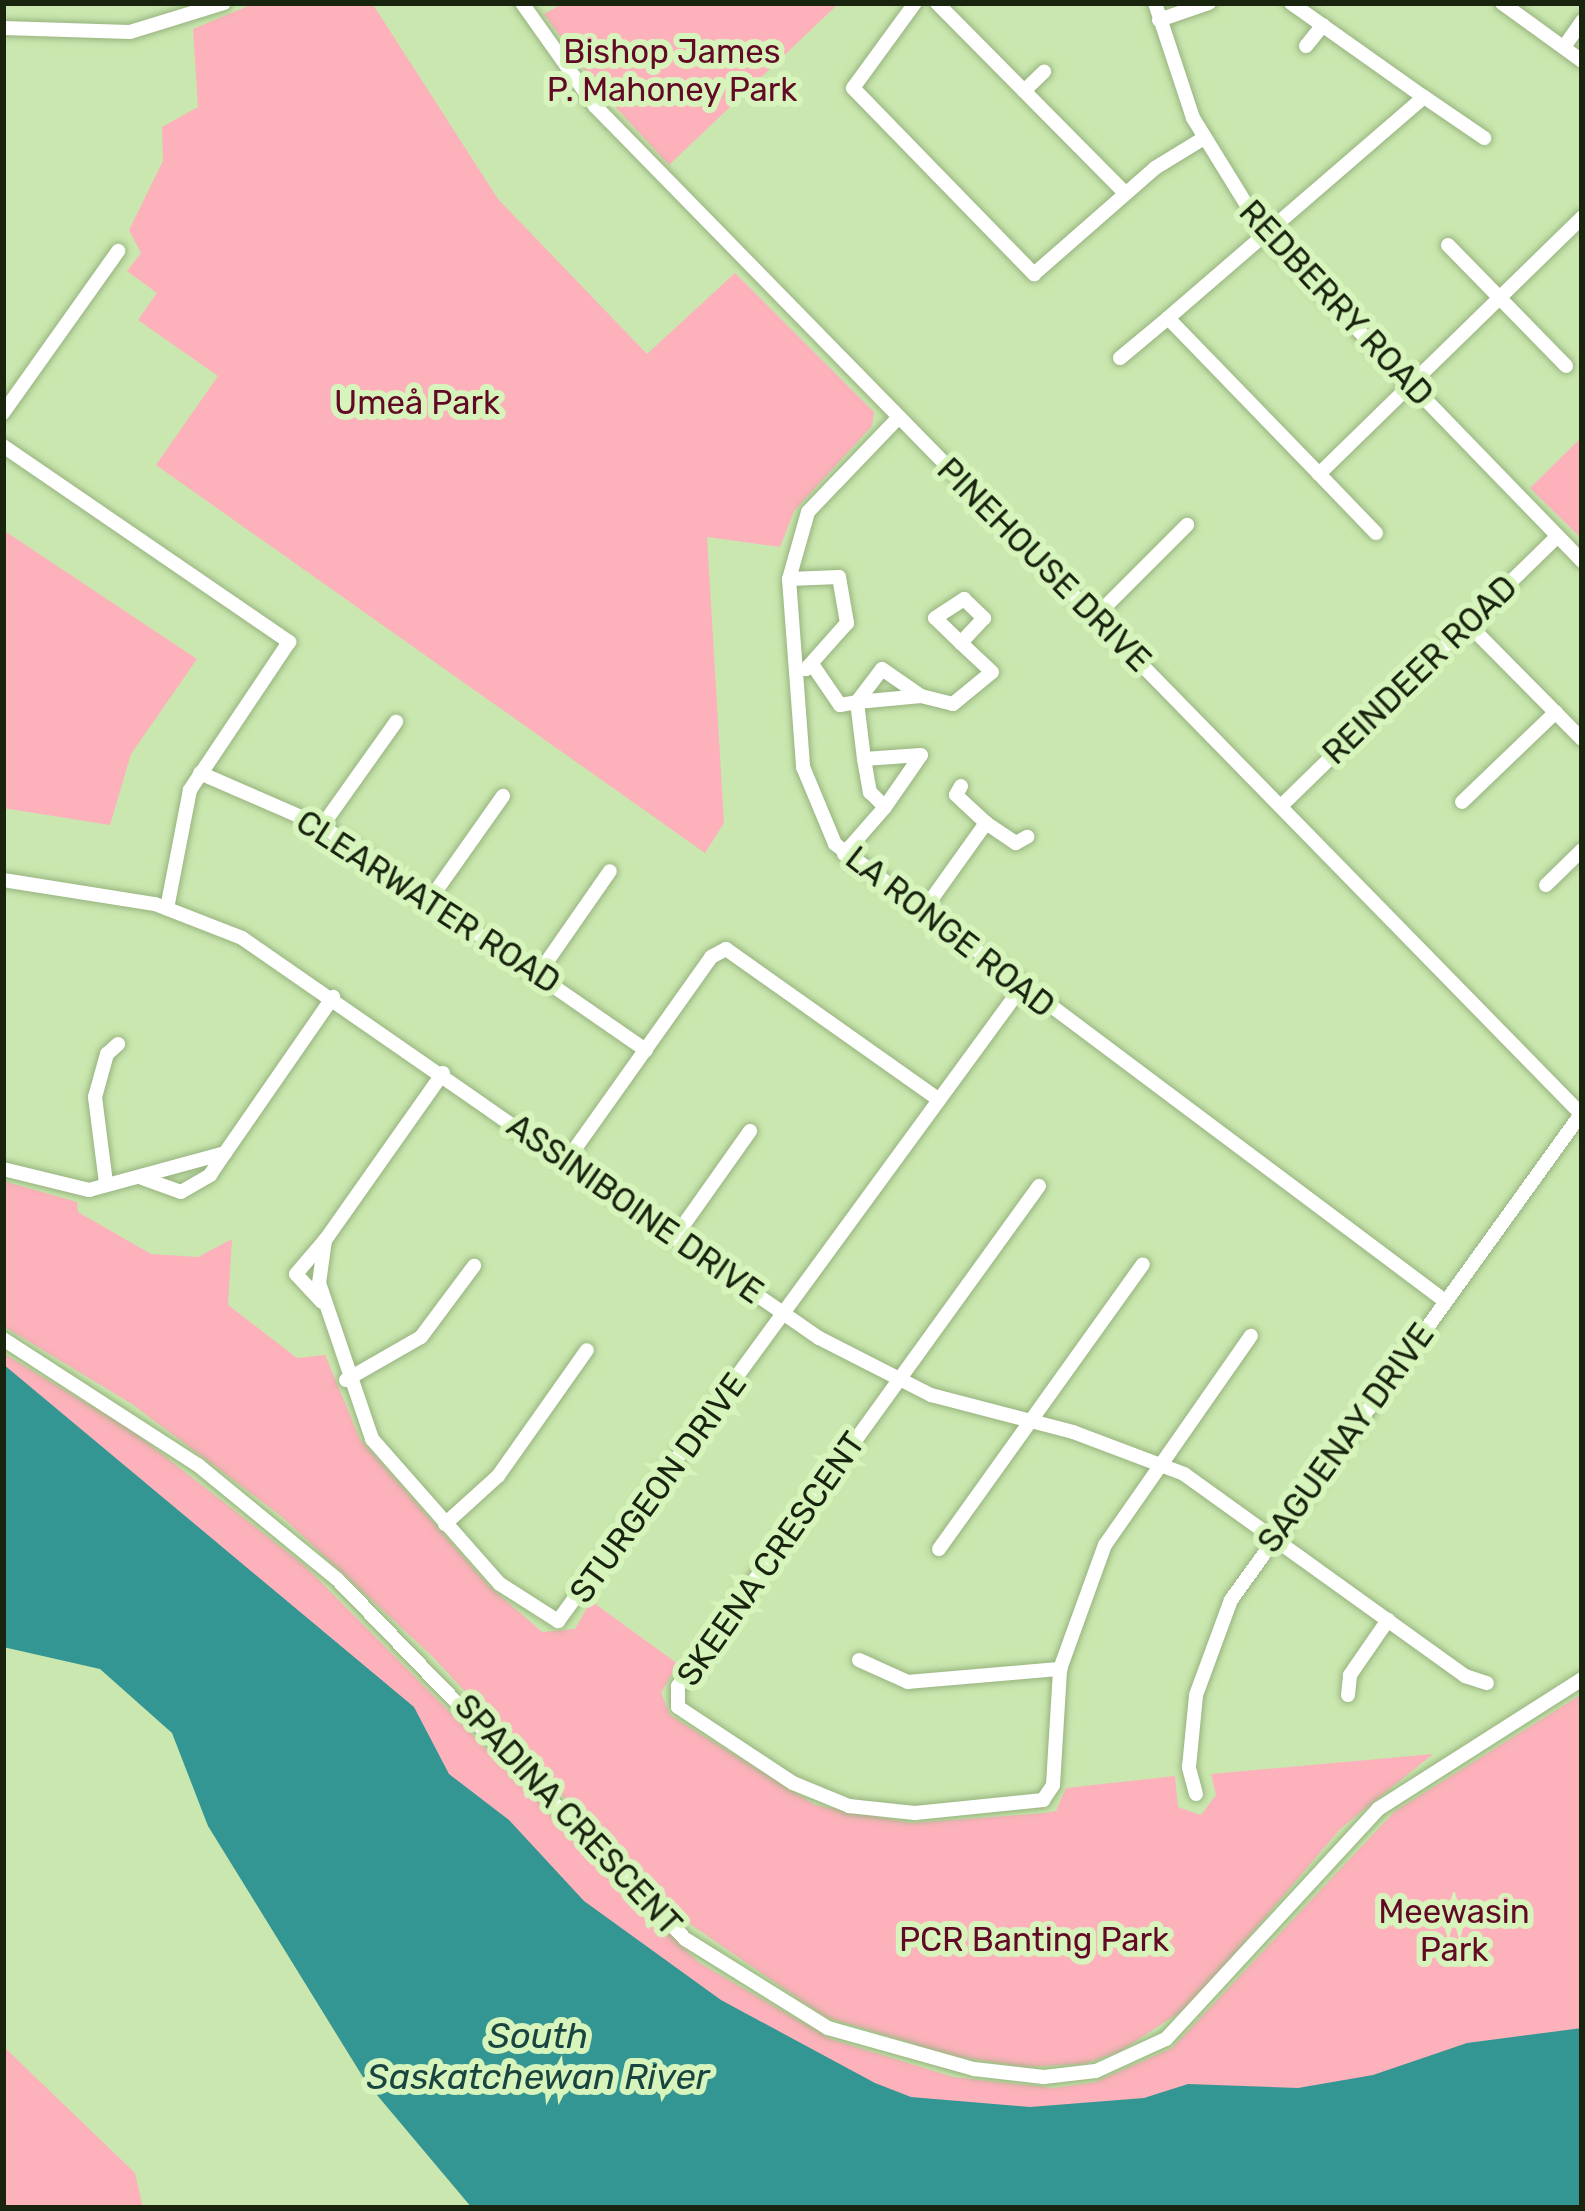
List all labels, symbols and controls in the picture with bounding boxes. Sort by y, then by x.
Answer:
park label: Bishop James P. Mahoney Park [546,32,798,110]
street label: REDBERRY ROAD [1231,192,1441,414]
park label: Umeå Park [334,383,500,423]
street label: PINEHOUSE DRIVE [929,450,1159,680]
street label: REINDEER ROAD [1315,567,1525,773]
street label: CLEARWATER ROAD [289,802,567,1002]
street label: LA RONGE ROAD [838,838,1062,1026]
street label: ASSINIBOINE DRIVE [499,1106,771,1312]
street label: SAGUENAY DRIVE [1249,1315,1443,1561]
street label: STURGEON DRIVE [561,1365,755,1611]
street label: SKEENA CRESCENT [668,1424,874,1694]
street label: SPADINA CRESCENT [446,1686,690,1944]
park label: Meewasin Park [1378,1892,1530,1970]
park label: PCR Banting Park [899,1920,1169,1960]
water label: South Saskatchewan River [367,2013,709,2098]

